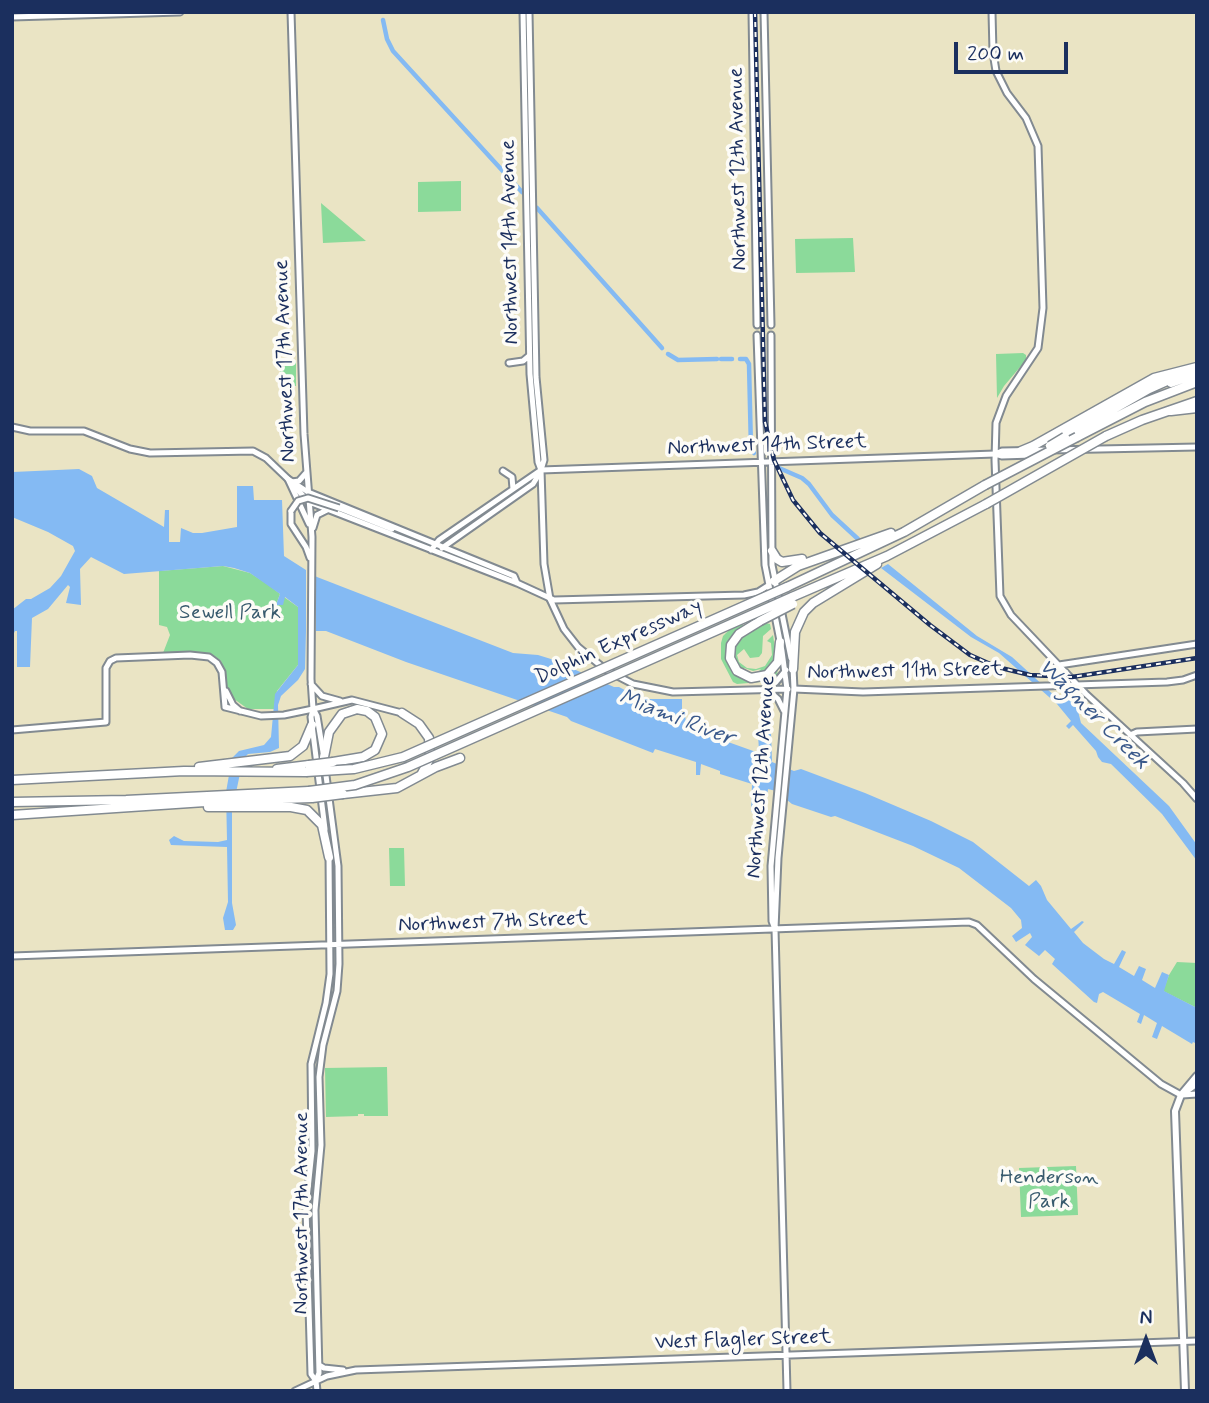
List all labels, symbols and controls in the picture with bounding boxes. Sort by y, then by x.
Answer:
scale bar [957,28,1071,72]
text: 200 m [967,40,1024,68]
street label: Northwest 12th Avenue [725,67,753,271]
street label: Northwest 14th Avenue [497,139,525,345]
street label: Northwest 17th Avenue [270,259,302,463]
street label: Northwest 14th Street [667,430,867,462]
street label: Dolphin Expressway [532,595,706,691]
park label: Sewell Park [179,601,281,627]
water label: Wagner Creek [1032,654,1154,776]
street label: Northwest 11th Street [807,658,1003,686]
street label: Northwest 12th Avenue [742,675,782,879]
water label: Miami River [615,684,737,754]
street label: Northwest 7th Street [398,907,588,939]
street label: Northwest 17th Avenue [290,1112,316,1314]
park label: Henderson Park [1000,1166,1098,1216]
north arrow [1111,1305,1181,1375]
text: N [1140,1306,1152,1331]
street label: West Flagler Street [654,1325,832,1357]

